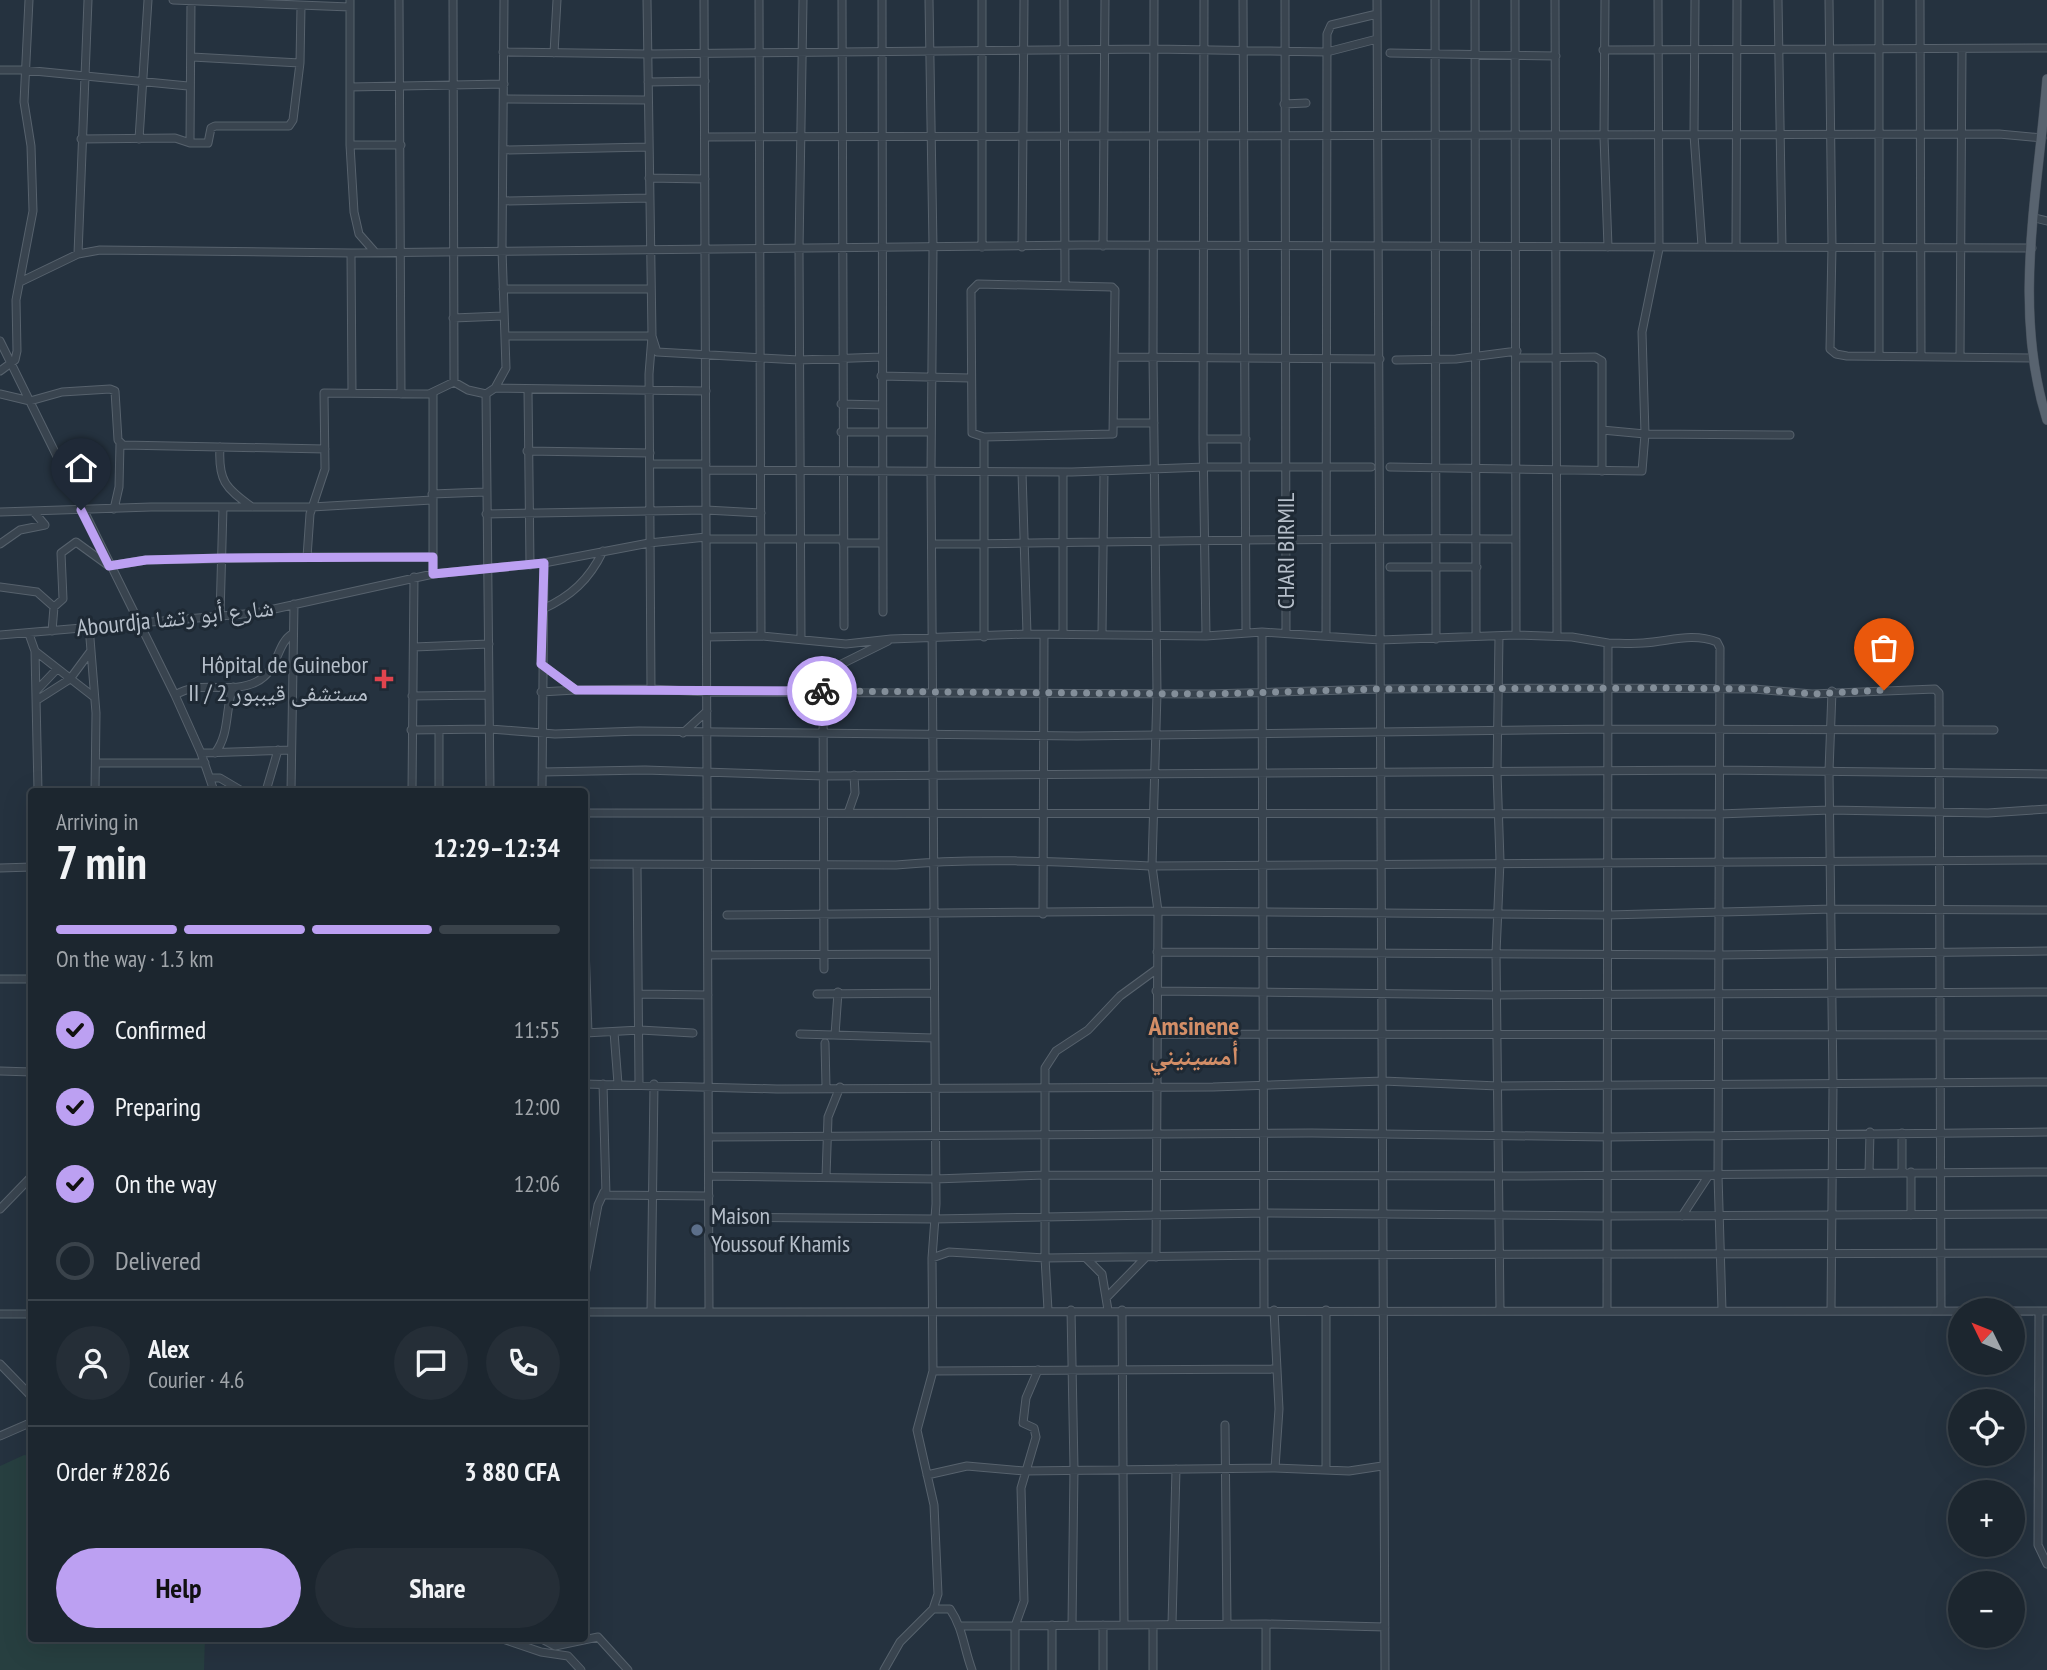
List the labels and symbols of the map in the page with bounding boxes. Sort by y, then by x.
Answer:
pin [51,438,111,510]
street label: CHARI BIRMIL [1270,493,1301,609]
street label: Abourdja شارع أبو رتشا [75,592,275,643]
pin [1854,618,1914,690]
place label: Hôpital de Guinebor II / مستشفى قيببور 2 [188,649,368,708]
courier [787,656,857,726]
marker: Hôpital de Guinebor II / مستشفى قيببور 2 [374,669,394,689]
district label: Amsinene أمسينيني [1148,1009,1239,1076]
place label: Maison Youssouf Khamis [711,1200,850,1259]
marker: Maison Youssouf Khamis [689,1222,705,1238]
north arrow [1948,1298,2025,1376]

